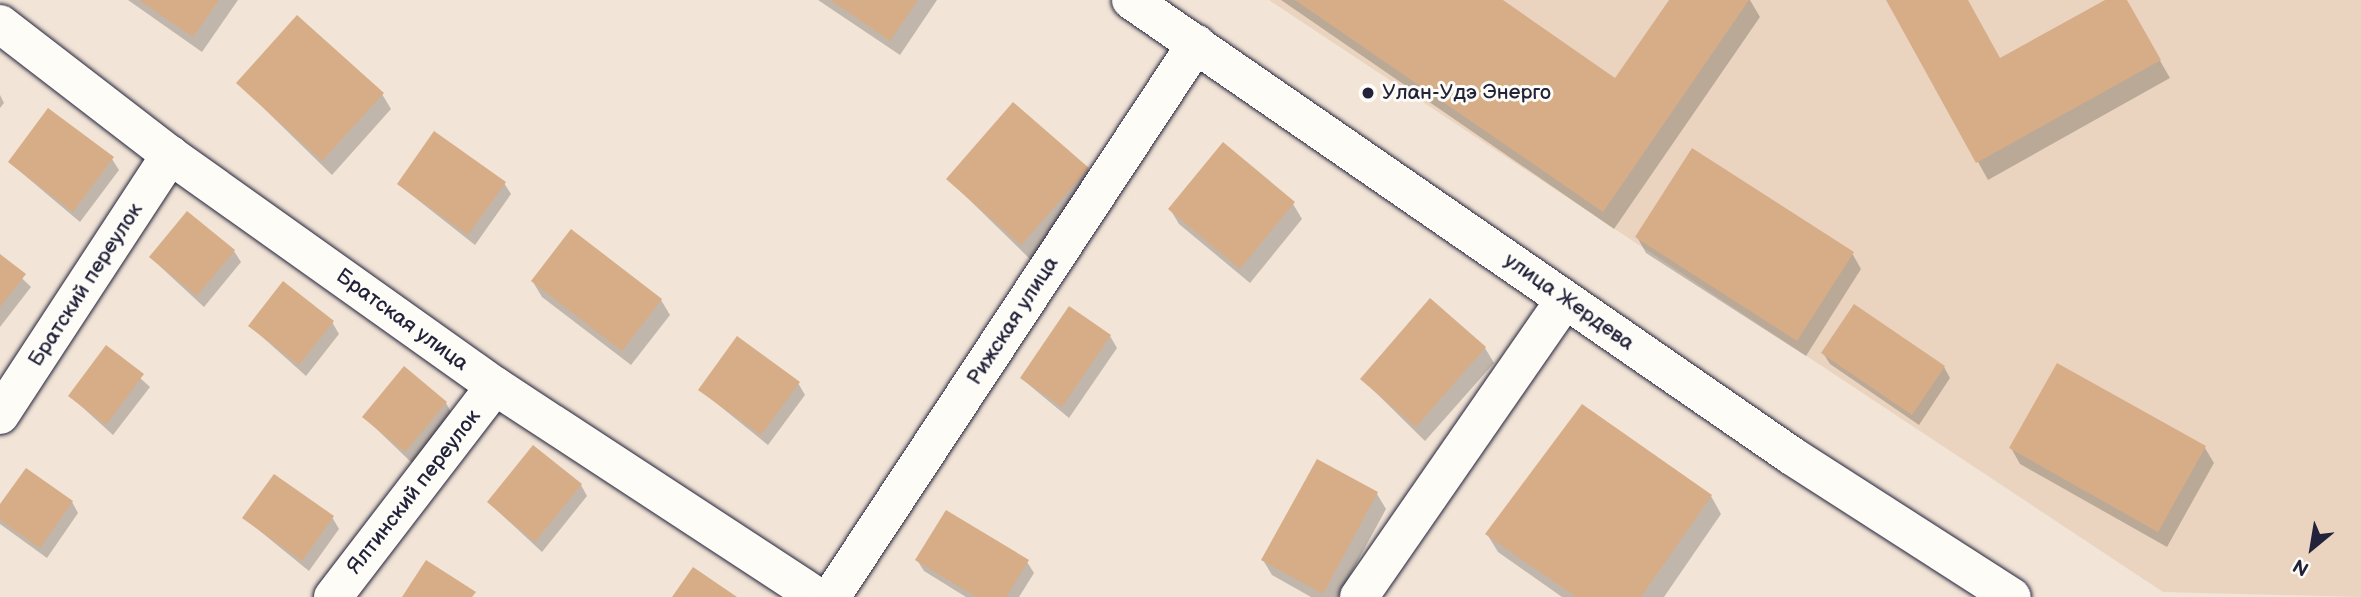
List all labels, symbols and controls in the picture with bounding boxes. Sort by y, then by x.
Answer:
place label: Улан-Удэ Энерго [1382,80,1551,106]
marker: Улан-Удэ Энерго [1360,85,1376,101]
street label: Братский переулок [24,198,148,372]
street label: улица Жердева [1499,248,1639,356]
street label: Рижская улица [962,252,1064,390]
street label: Братская улица [331,264,473,376]
street label: Ялтинский переулок [342,405,486,579]
north arrow [2277,513,2347,583]
text: N [2289,553,2313,580]

